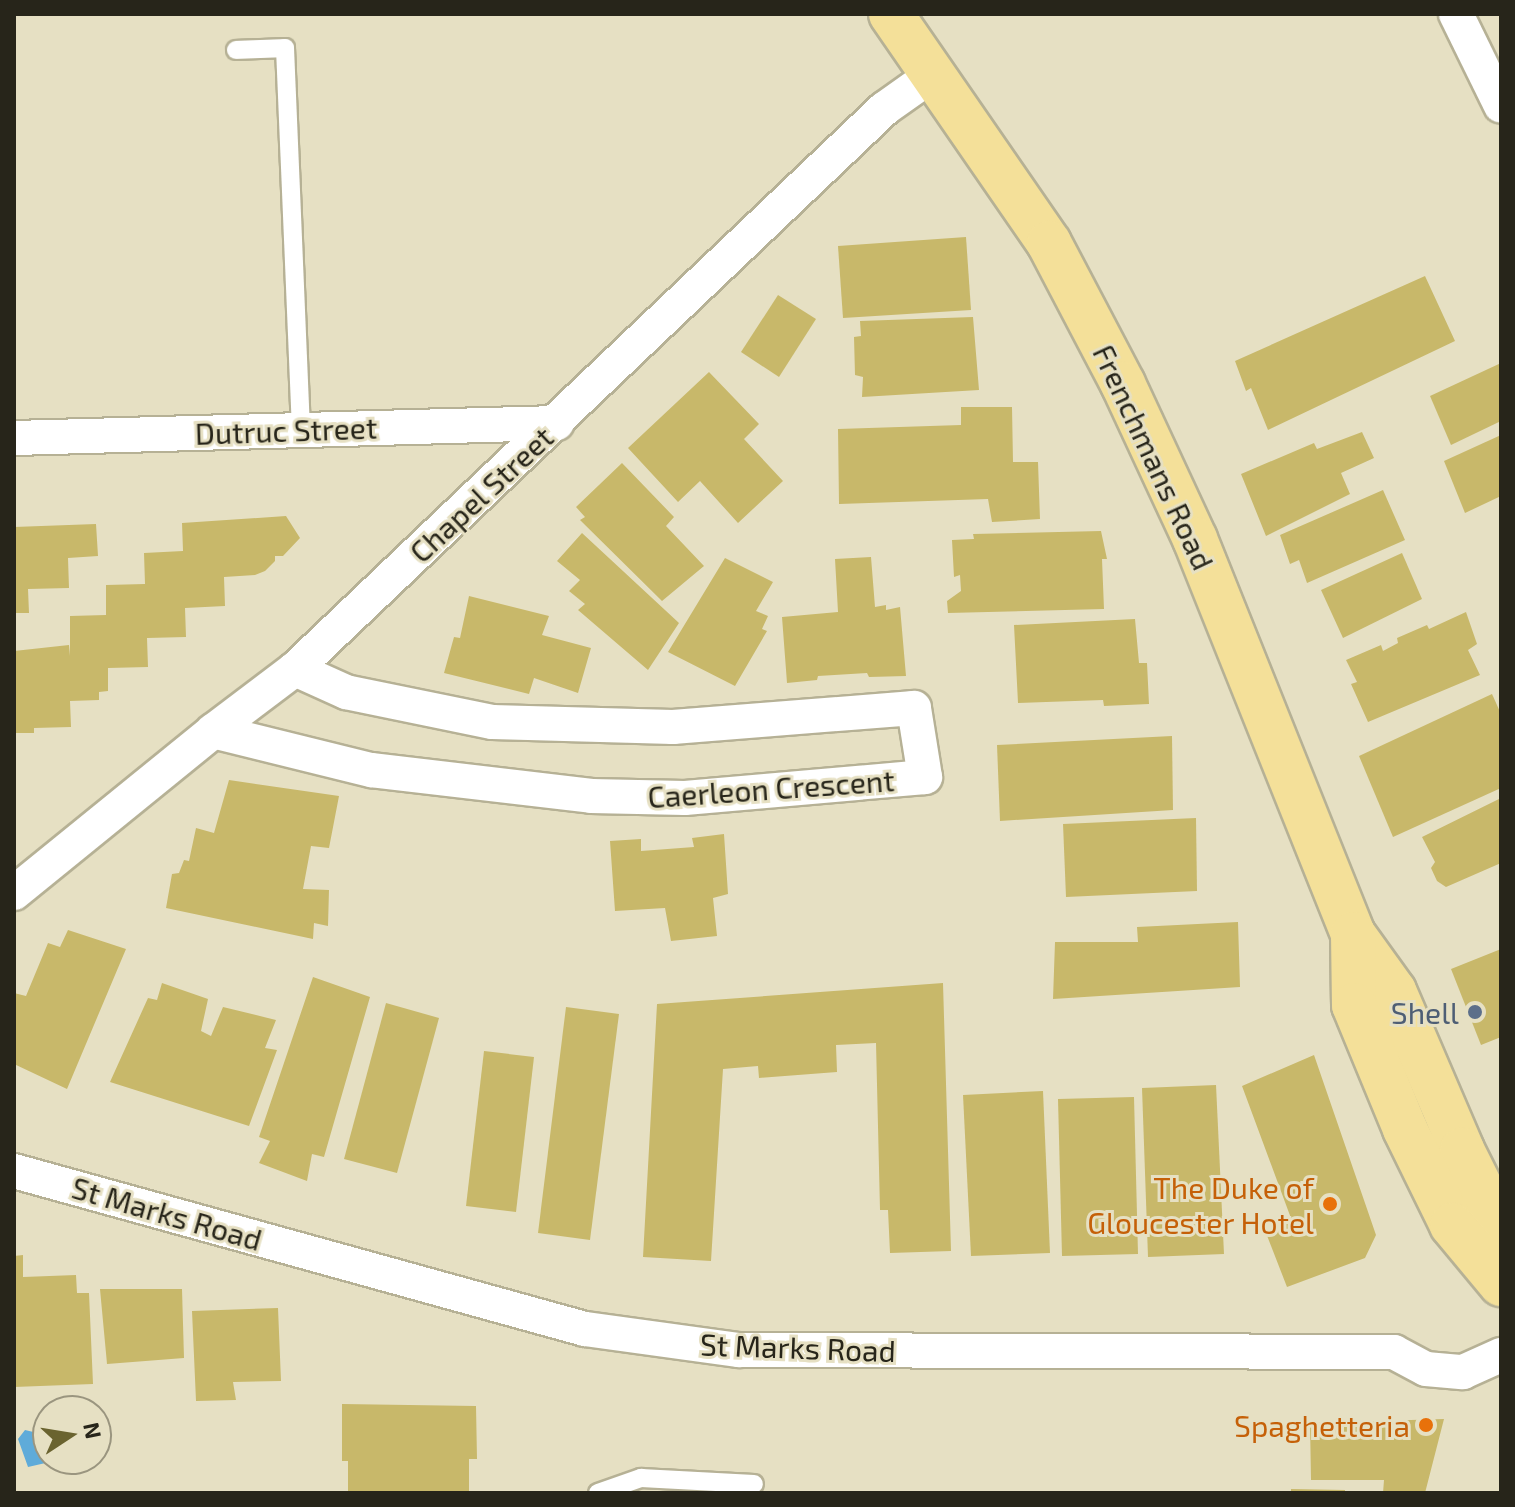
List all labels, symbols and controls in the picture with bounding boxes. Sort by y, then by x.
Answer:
street label: Frenchmans Road [1086,339,1222,575]
street label: Dutruc Street [194,409,378,451]
street label: Chapel Street [402,418,560,570]
street label: Caerleon Crescent [646,761,896,815]
place label: Shell [1391,994,1459,1030]
marker: Shell [1466,1003,1484,1021]
street label: St Marks Road [68,1169,266,1257]
place label: The Duke of Gloucester Hotel [1087,1169,1314,1240]
marker: The Duke of Gloucester Hotel [1321,1195,1339,1213]
street label: St Marks Road [699,1326,897,1368]
north arrow [32,1395,112,1475]
place label: Spaghetteria [1234,1407,1410,1443]
marker: Spaghetteria [1417,1416,1435,1434]
text: N [79,1420,108,1441]

